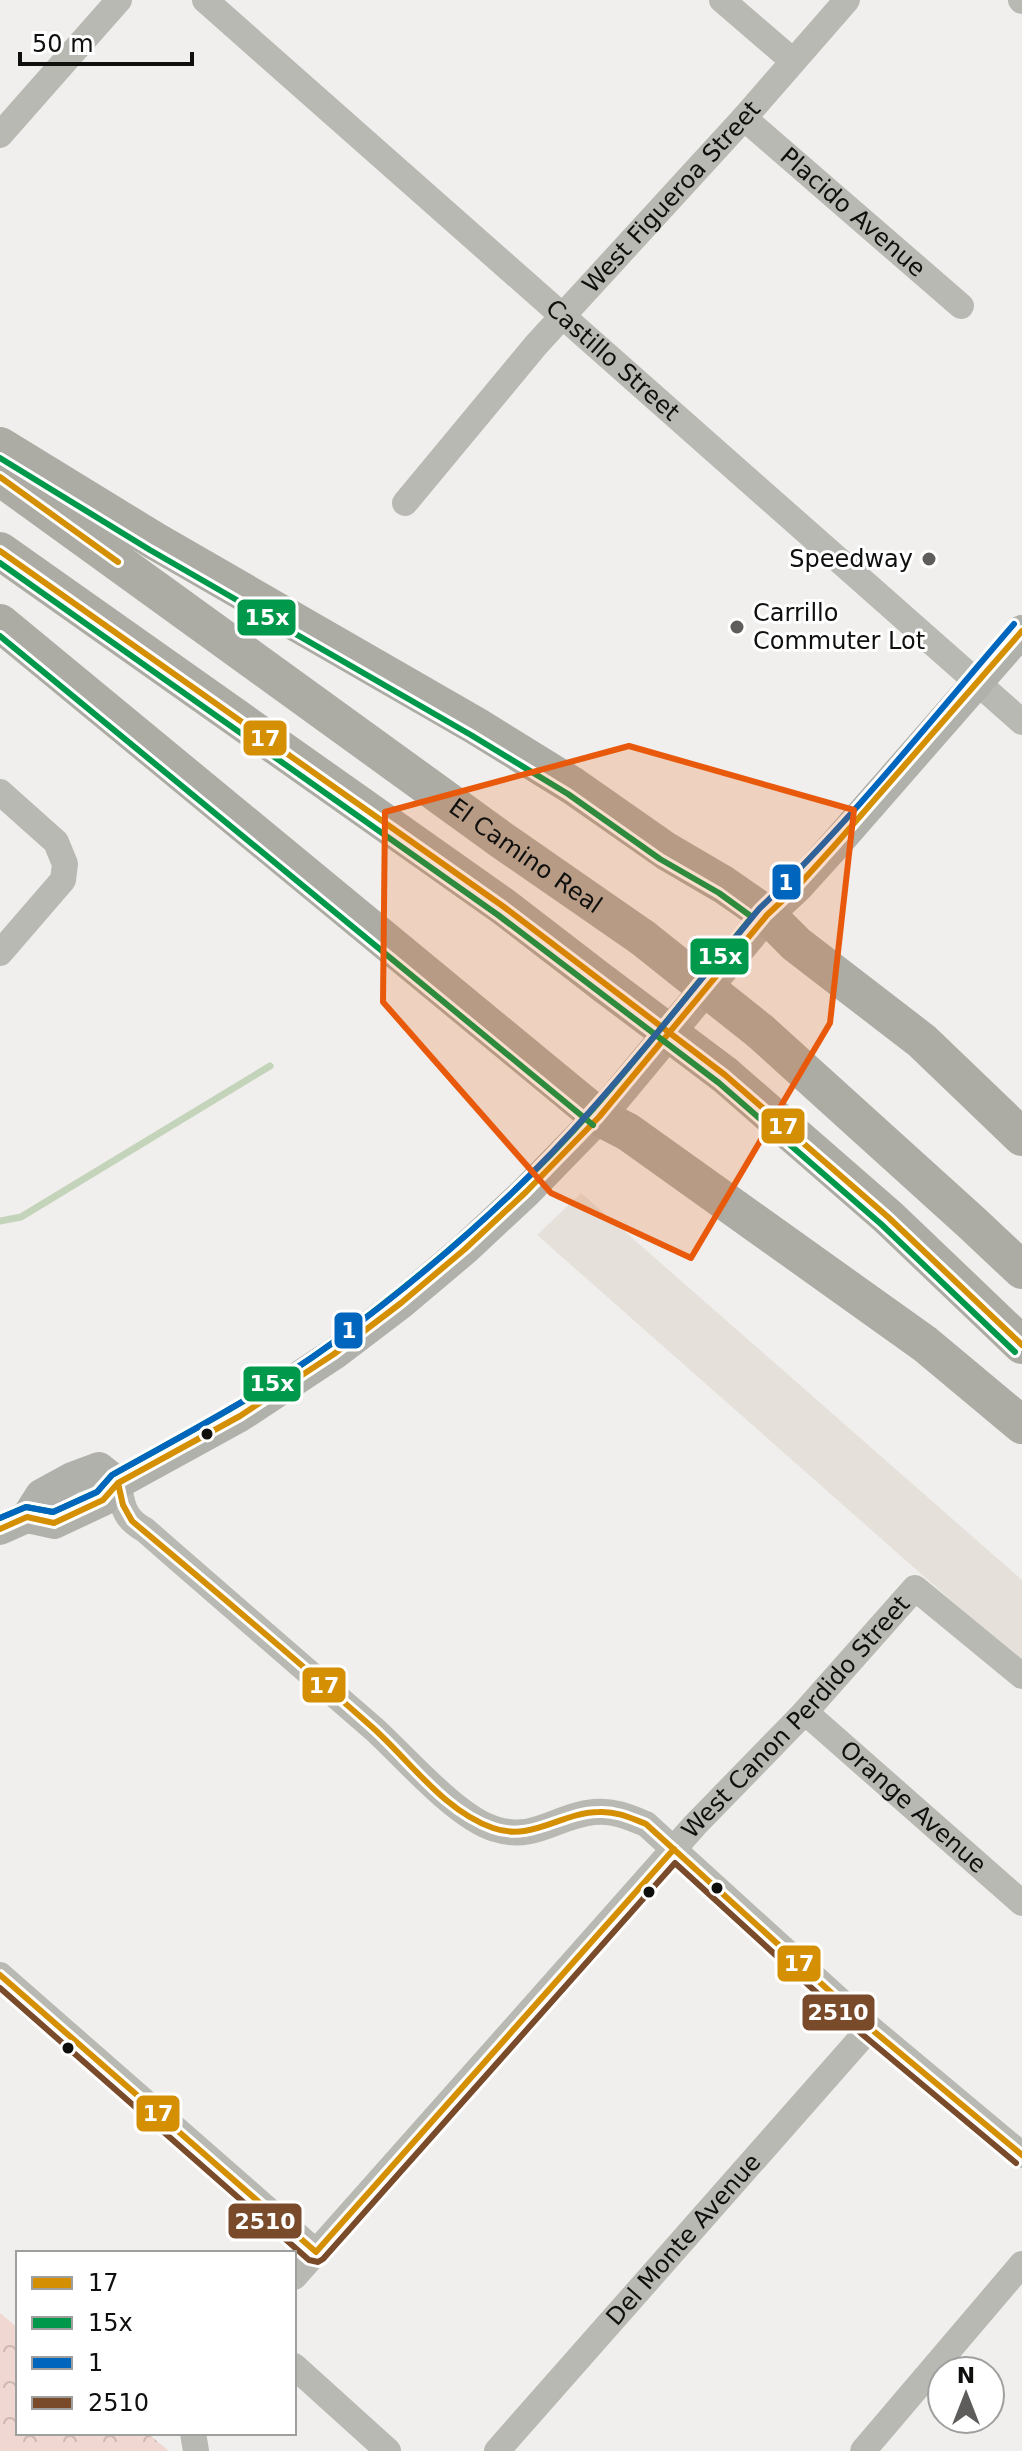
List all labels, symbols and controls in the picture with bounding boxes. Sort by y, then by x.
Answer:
scale bar [20,16,192,66]
text: 50 m [32,30,94,58]
street label: West Figueroa Street [577,95,766,299]
street label: Placido Avenue [775,142,931,283]
street label: Castillo Street [540,294,685,427]
place label: Speedway [789,545,913,573]
marker: Speedway [920,550,938,568]
line badge: 15x [236,598,297,637]
place label: Carrillo Commuter Lot [753,599,925,655]
text: 15x [245,605,289,630]
marker: Carrillo Commuter Lot [728,618,746,636]
line badge: 17 [242,719,288,757]
text: 17 [250,726,280,751]
street label: El Camino Real [444,793,607,919]
line badge: 1 [771,863,802,901]
text: 1 [778,870,794,895]
line badge: 15x [689,937,750,976]
text: 15x [698,944,742,969]
line badge: 17 [760,1107,806,1145]
text: 17 [768,1114,798,1139]
line badge: 1 [333,1311,364,1350]
text: 1 [341,1318,357,1343]
line badge: 15x [242,1365,302,1403]
text: 15x [250,1371,294,1396]
unlabelled marker [199,1426,215,1442]
street label: West Canon Perdido Street [676,1590,915,1844]
line badge: 17 [301,1666,347,1704]
text: 17 [309,1673,339,1698]
street label: Orange Avenue [834,1735,992,1879]
unlabelled marker [709,1880,725,1896]
unlabelled marker [641,1884,657,1900]
line badge: 17 [776,1944,822,1983]
text: 17 [784,1951,814,1976]
line badge: 2510 [801,1993,876,2032]
text: 2510 [807,2000,869,2025]
unlabelled marker [60,2040,76,2056]
line badge: 17 [135,2094,181,2133]
text: 17 [143,2101,173,2126]
street label: Del Monte Avenue [601,2148,767,2331]
line badge: 2510 [227,2202,303,2240]
text: 2510 [234,2209,296,2234]
legend [16,2251,296,2435]
text: 17 [88,2269,119,2297]
text: 15x [88,2309,133,2337]
text: 1 [88,2349,103,2377]
north arrow [926,2355,1006,2435]
text: N [957,2363,975,2388]
text: 2510 [88,2389,149,2417]

